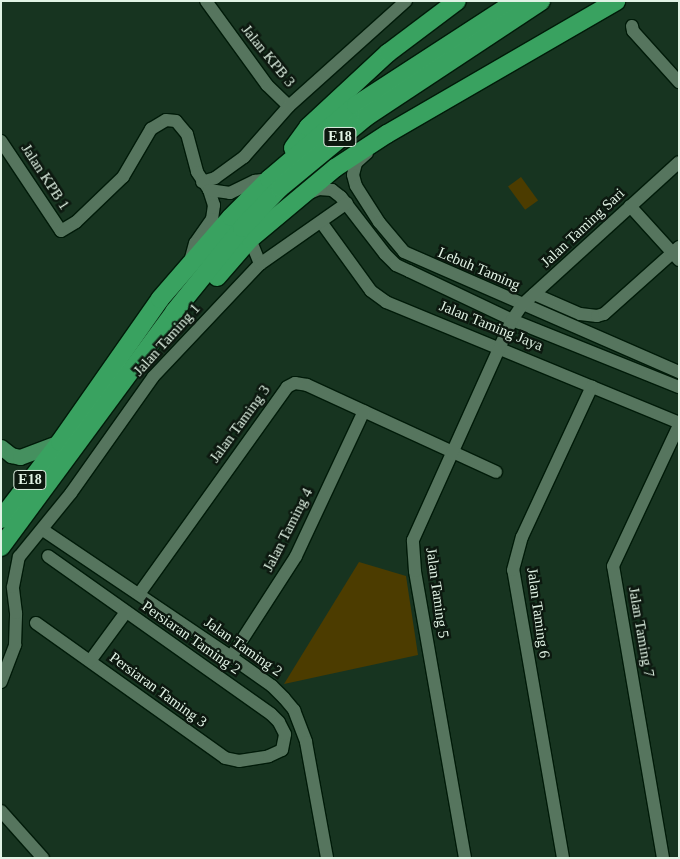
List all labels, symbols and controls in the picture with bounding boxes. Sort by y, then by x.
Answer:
street label: Jalan KPB 3 [237,21,299,91]
road number: E18 [322,125,358,148]
street label: Jalan KPB 1 [17,141,73,213]
street label: Jalan Taming Sari [537,185,629,271]
street label: Lebuh Taming [435,244,523,294]
street label: Jalan Taming Jaya [436,297,546,355]
street label: Jalan Taming 1 [130,300,204,380]
street label: Jalan Taming 3 [206,382,274,466]
road number: E18 [12,468,48,492]
street label: Jalan Taming 4 [259,485,317,575]
street label: Jalan Taming 5 [422,546,452,640]
street label: Jalan Taming 6 [523,566,553,660]
street label: Jalan Taming 7 [624,585,658,679]
street label: Persiaran Taming 2 [138,597,244,679]
street label: Jalan Taming 2 [200,613,286,681]
street label: Persiaran Taming 3 [106,649,210,731]

